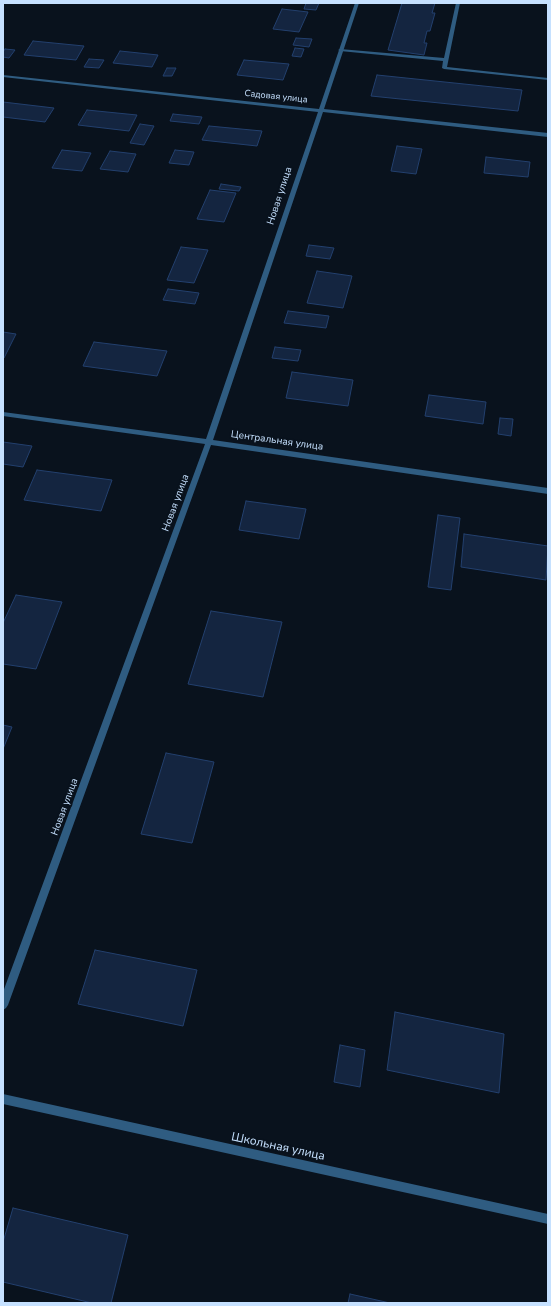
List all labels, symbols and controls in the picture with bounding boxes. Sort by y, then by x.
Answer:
street label: Садовая улица [244,88,308,106]
street label: Новая улица [265,166,295,226]
street label: Центральная улица [230,429,324,453]
street label: Новая улица [160,473,192,533]
street label: Новая улица [49,777,81,837]
street label: Школьная улица [230,1130,326,1164]

